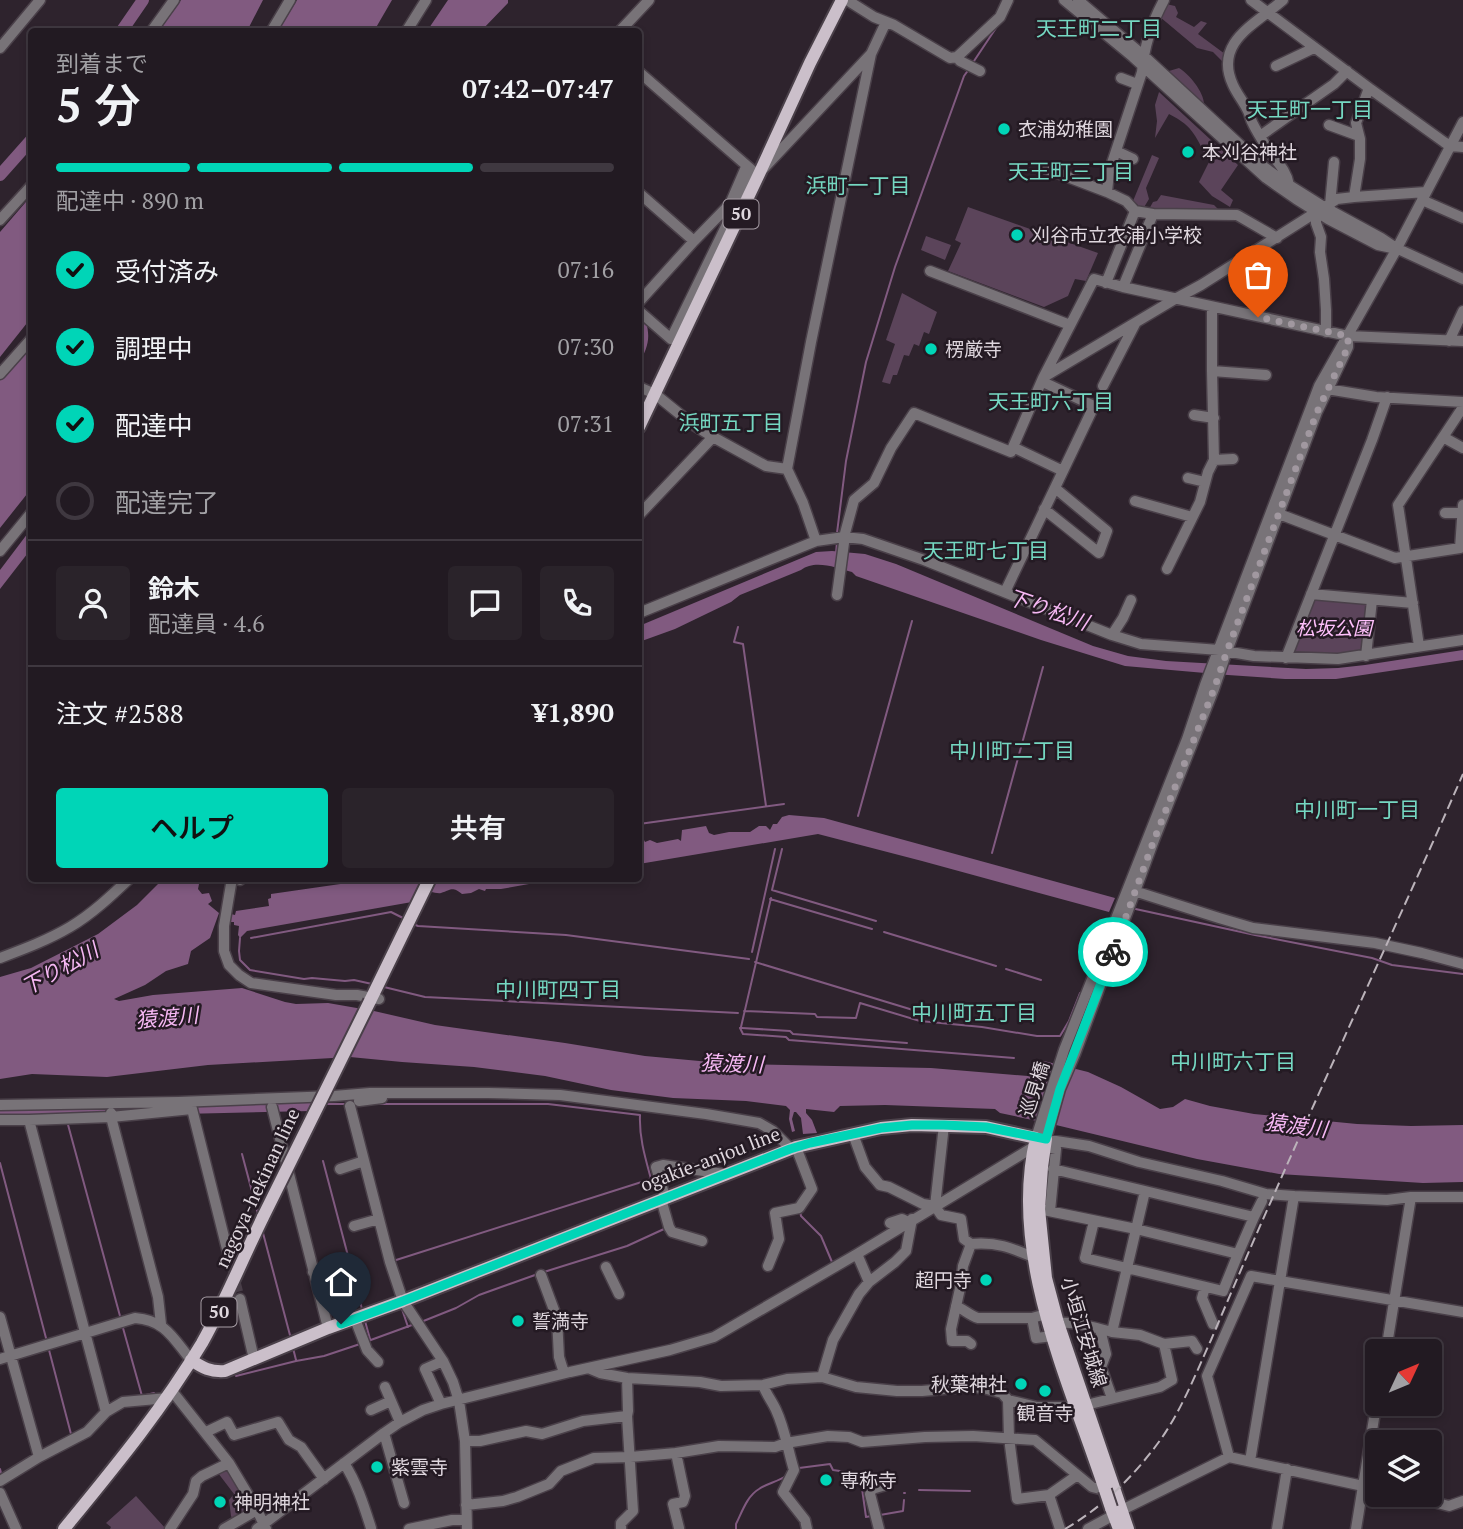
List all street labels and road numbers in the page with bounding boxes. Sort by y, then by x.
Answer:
road number: 50 [724,200,758,229]
street label: 巡見橋 [1013,1058,1054,1120]
street label: nagoya-hekinan line [209,1104,305,1272]
street label: ogakie-anjou line [636,1120,783,1197]
street label: 小垣江安城線 [1056,1274,1113,1390]
road number: 50 [202,1297,236,1326]

